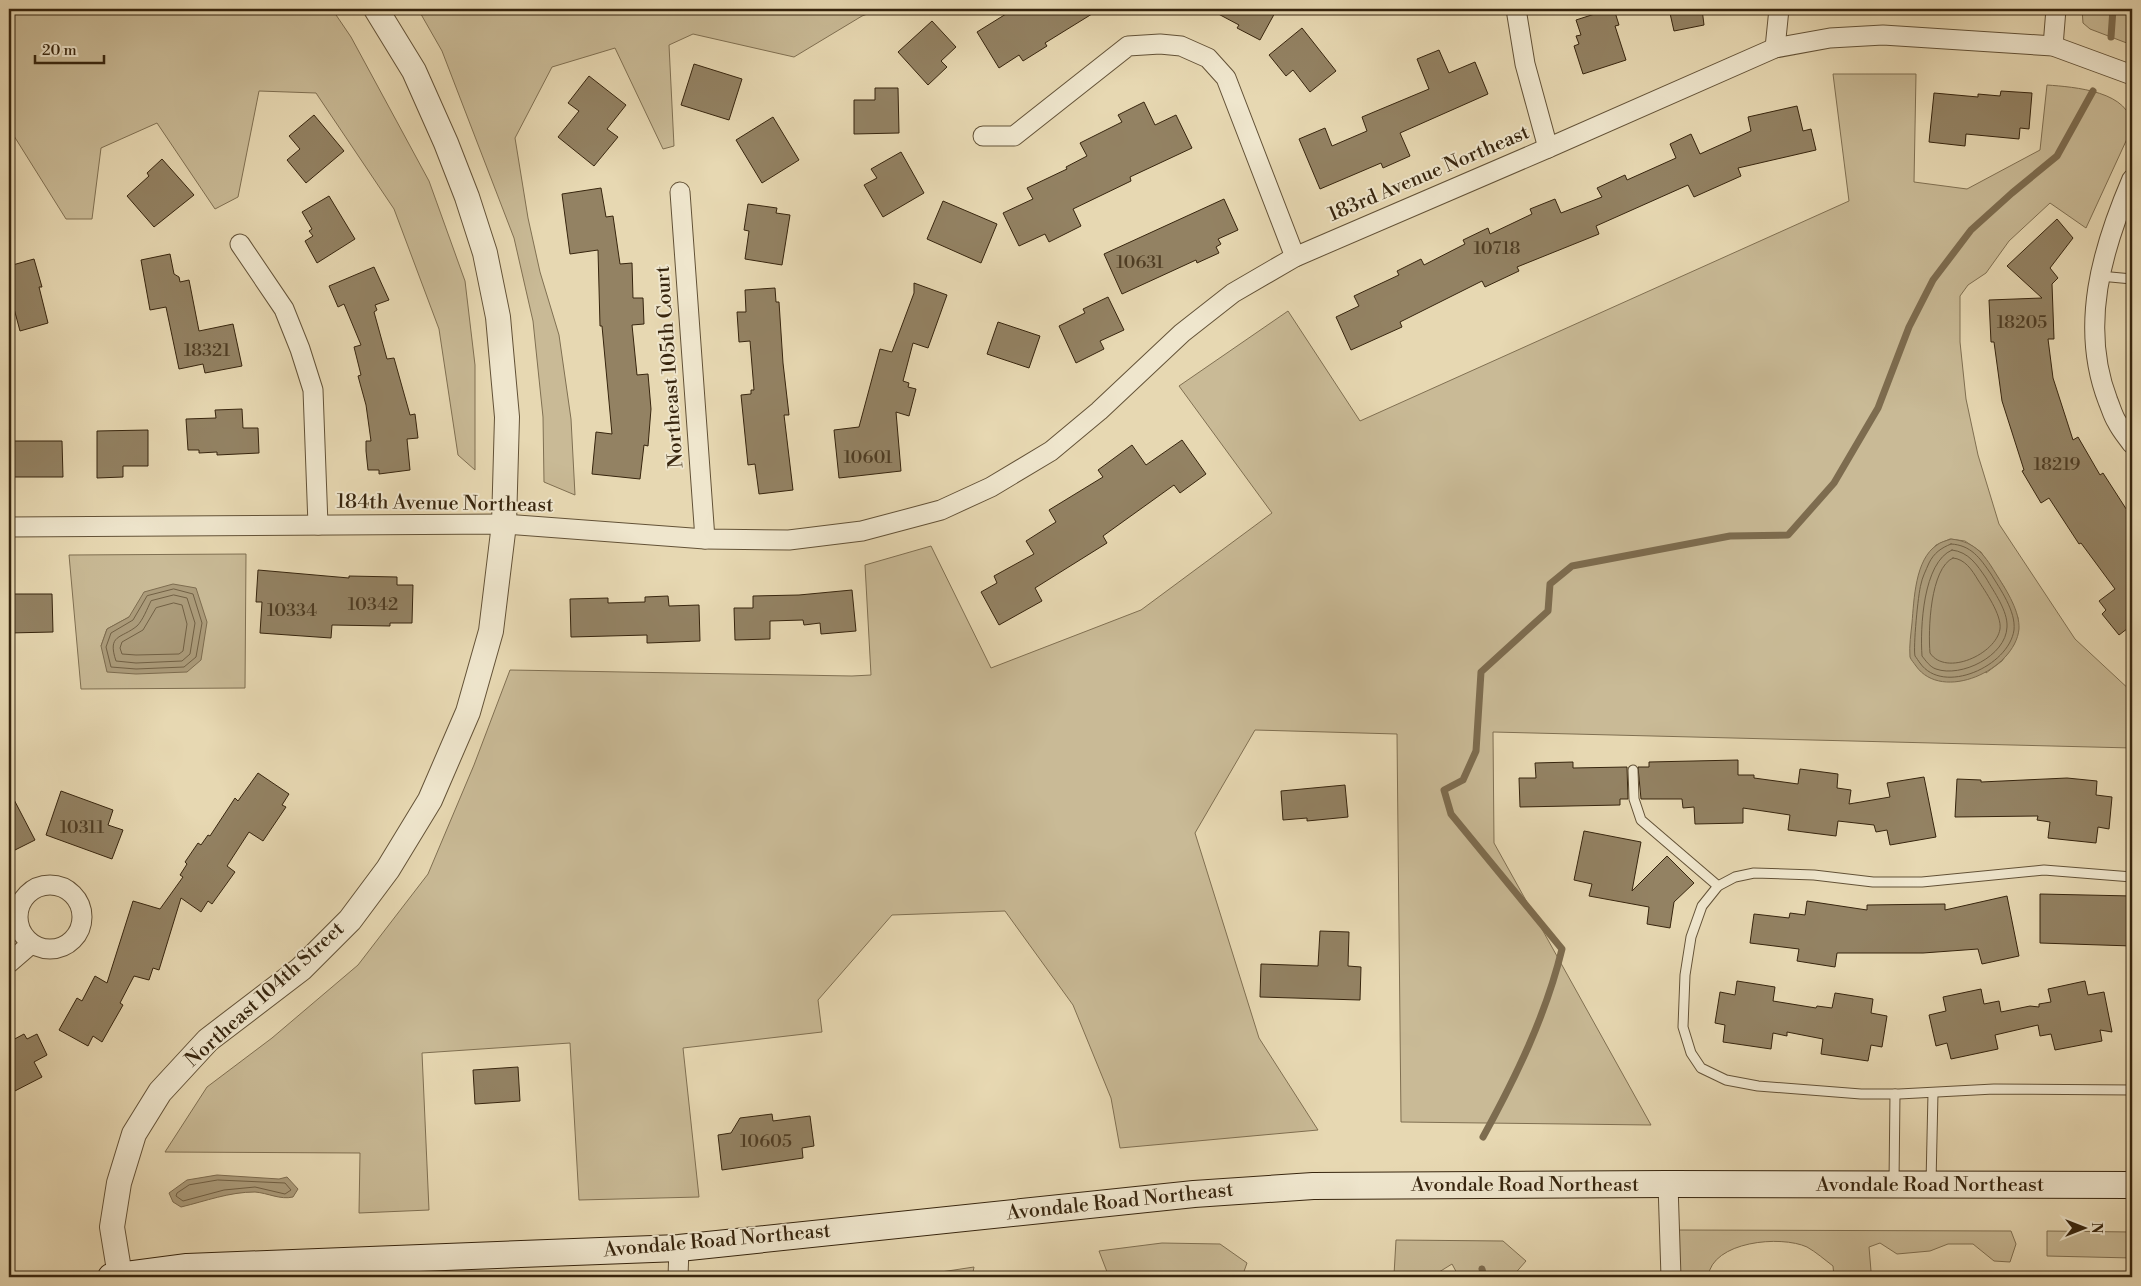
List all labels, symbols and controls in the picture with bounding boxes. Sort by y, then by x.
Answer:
scale bar [35,32,104,64]
text: 20 m [42,41,77,60]
street label: 183rd Avenue Northeast [1325,120,1533,228]
house number: 10718 [1473,237,1521,260]
house number: 10631 [1116,251,1164,274]
street label: Northeast 105th Court [650,265,690,469]
house number: 18205 [1997,311,2047,334]
house number: 18321 [184,339,231,362]
house number: 10601 [843,446,893,469]
house number: 18219 [2034,453,2081,476]
street label: 184th Avenue Northeast [336,490,554,518]
house number: 10342 [348,593,398,616]
house number: 10334 [267,599,317,622]
house number: 10311 [60,816,105,839]
street label: Northeast 104th Street [180,917,350,1073]
house number: 10605 [740,1130,792,1153]
street label: Avondale Road Northeast [1410,1173,1639,1198]
street label: Avondale Road Northeast [1815,1173,2044,1198]
street label: Avondale Road Northeast [1004,1178,1235,1226]
north arrow [2058,1204,2108,1254]
street label: Avondale Road Northeast [601,1219,832,1263]
text: N [2087,1222,2105,1234]

